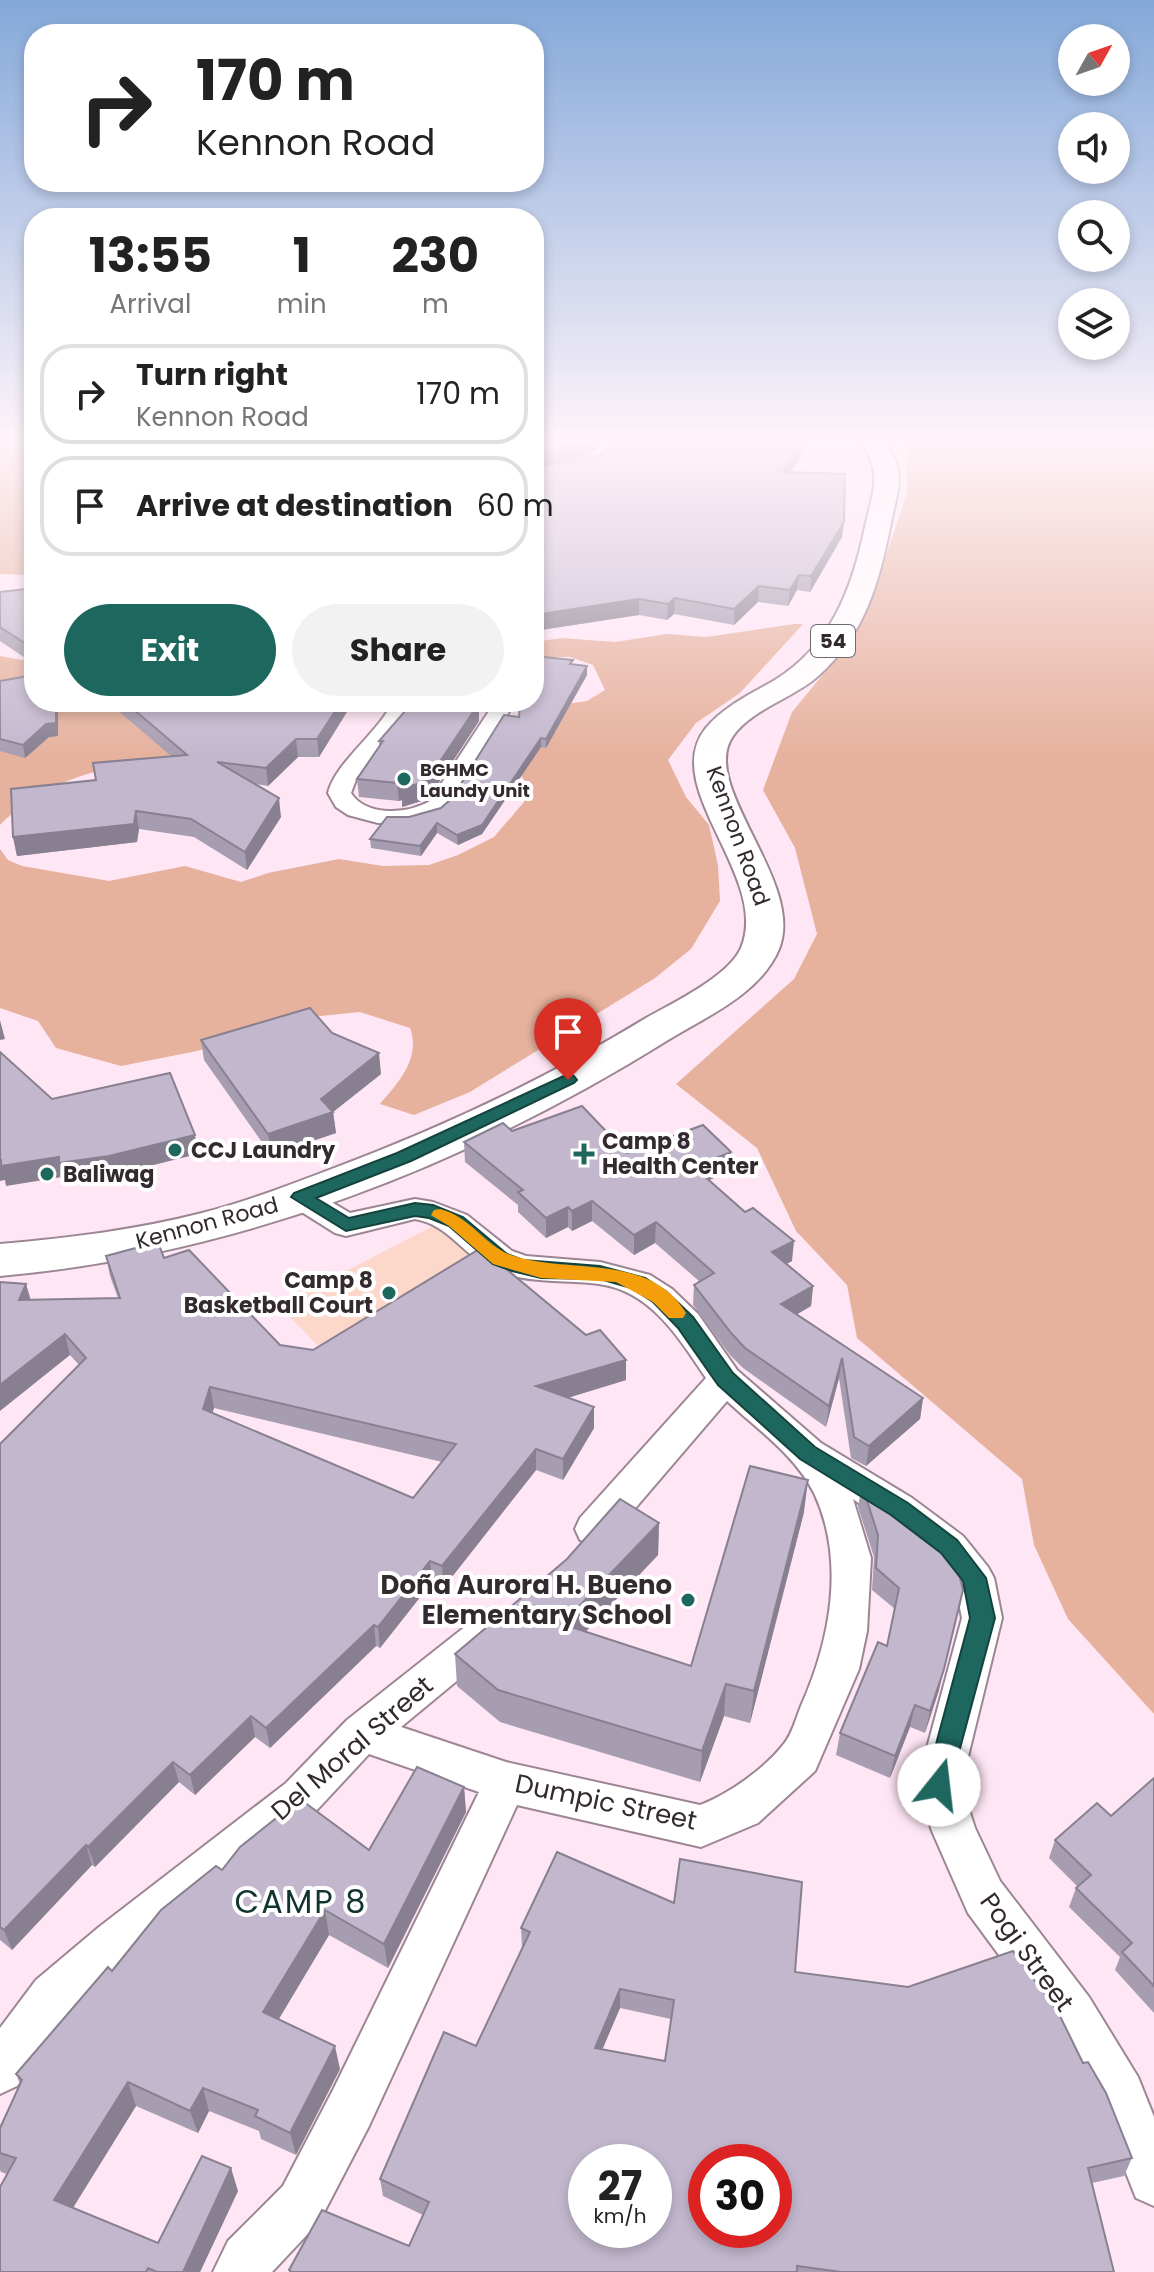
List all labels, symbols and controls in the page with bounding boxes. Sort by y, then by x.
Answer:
north arrow [1058,24,1130,96]
map controls [1058,24,1130,360]
text: 170 m [196,41,355,120]
icon: right [64,56,168,160]
button: sound [1058,112,1130,184]
text: Kennon Road [196,117,435,168]
button: search [1058,200,1130,272]
text: 13:55 [89,222,212,289]
text: 1 [293,222,311,289]
text: 230 [391,222,479,289]
text: Arrival [109,286,191,322]
text: min [277,286,327,322]
text: m [422,286,449,322]
button: layers [1058,288,1130,360]
text: Turn right [136,353,288,396]
icon: right [68,372,112,416]
text: 170 m [416,372,500,415]
text: Kennon Road [136,399,309,435]
icon: arrive [68,484,112,528]
text: Arrive at destination [136,484,453,527]
text: 60 m [477,484,554,527]
button: Exit [64,604,276,696]
button: Share [292,604,504,696]
road number: 54 [811,625,855,657]
place label: BGHMC Laundy Unit [420,757,530,803]
street label: Kennon Road [698,762,778,910]
marker: BGHMC Laundy Unit [395,770,413,788]
pin [534,998,602,1080]
icon: arrive [546,1010,590,1054]
place label: Camp 8 Health Center [602,1126,759,1182]
place label: CCJ Laundry [191,1135,335,1166]
marker: CCJ Laundry [166,1141,184,1159]
marker: Camp 8 Health Center [573,1143,595,1165]
place label: Baliwag [63,1159,154,1190]
marker: Baliwag [38,1165,56,1183]
street label: Kennon Road [132,1189,282,1257]
place label: Camp 8 Basketball Court [184,1265,373,1321]
marker: Camp 8 Basketball Court [380,1284,398,1302]
place label: Doña Aurora H. Bueno Elementary School [381,1567,672,1633]
marker: Doña Aurora H. Bueno Elementary School [679,1591,697,1609]
street label: Del Moral Street [263,1668,441,1828]
position arrow [897,1743,981,1827]
street label: Dumpic Street [512,1765,700,1839]
district label: CAMP 8 [234,1879,368,1924]
street label: Pogi Street [972,1885,1082,2019]
speed limit sign: 30 [688,2144,792,2248]
text: 27 [598,2158,642,2214]
text: km/h [593,2202,647,2230]

